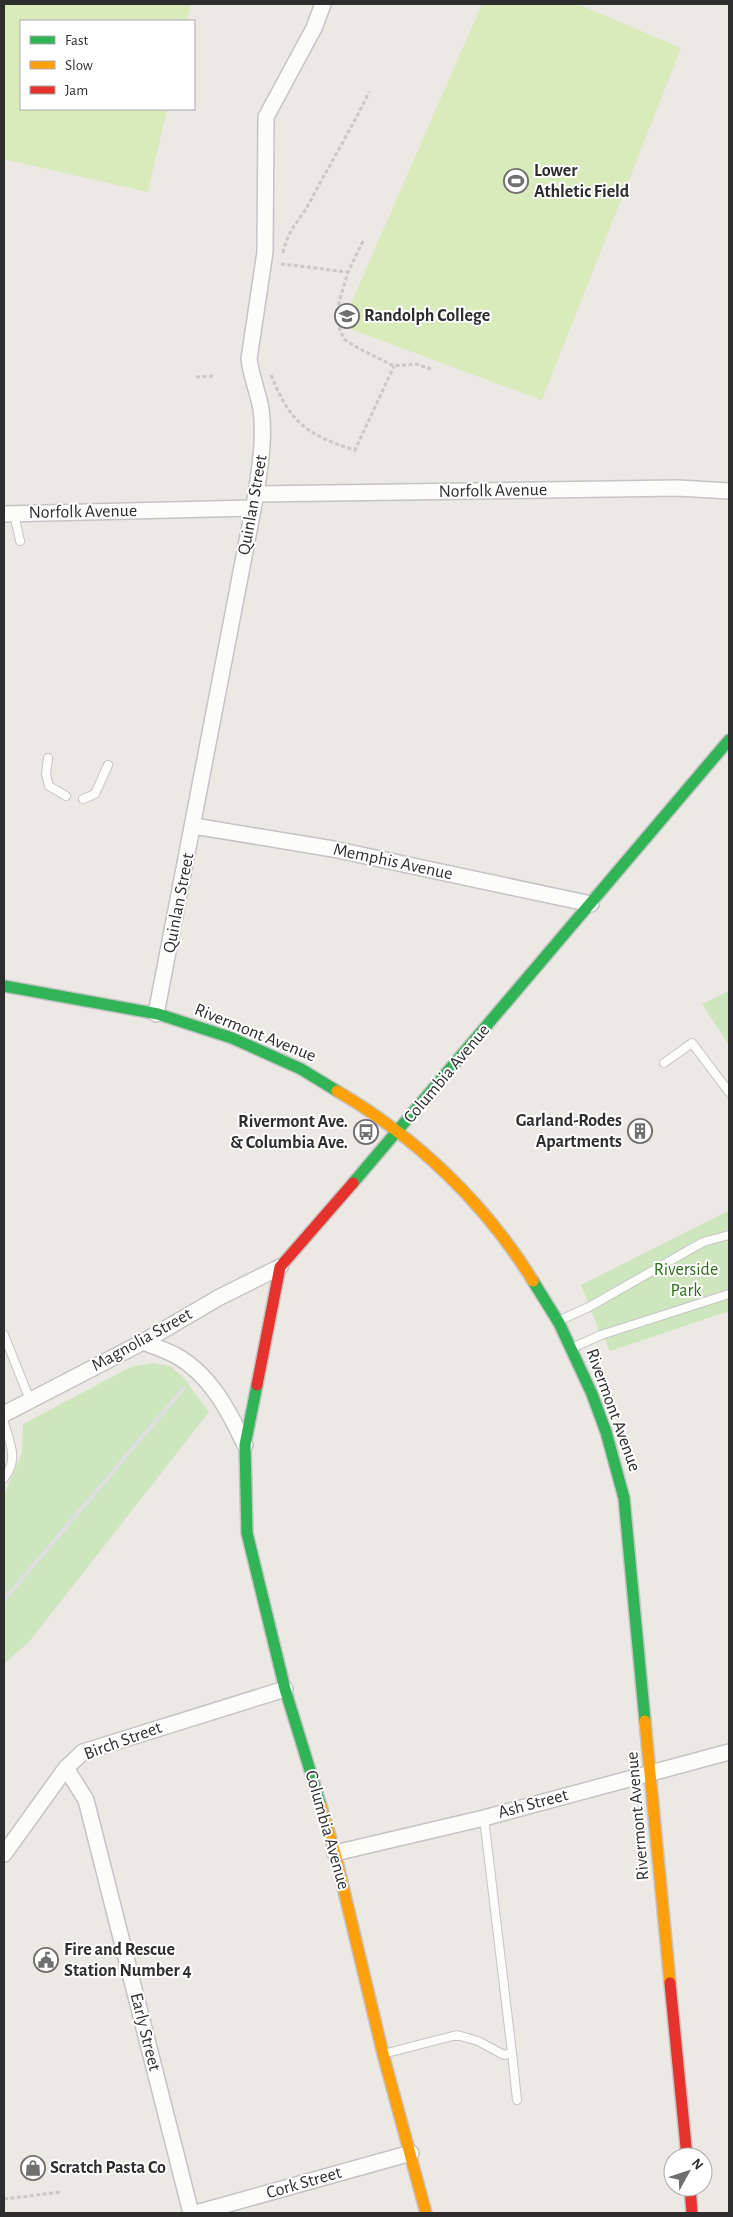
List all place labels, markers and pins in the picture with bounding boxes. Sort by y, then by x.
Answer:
place label: Lower Athletic Field [534,162,630,201]
sports icon: Lower Athletic Field [503,168,529,194]
school or university icon: Randolph College [334,303,360,329]
place label: Randolph College [364,307,490,325]
place label: Garland-Rodes Apartments [516,1112,622,1151]
place label: Rivermont Ave. & Columbia Ave. [230,1113,348,1152]
building icon: Garland-Rodes Apartments [627,1118,653,1144]
bus stop icon: Rivermont Ave. & Columbia Ave. [353,1119,379,1145]
place label: Fire and Rescue Station Number 4 [64,1941,192,1980]
public building icon: Fire and Rescue Station Number 4 [33,1947,59,1973]
shop icon: Scratch Pasta Co [20,2155,46,2181]
place label: Scratch Pasta Co [50,2159,166,2177]

